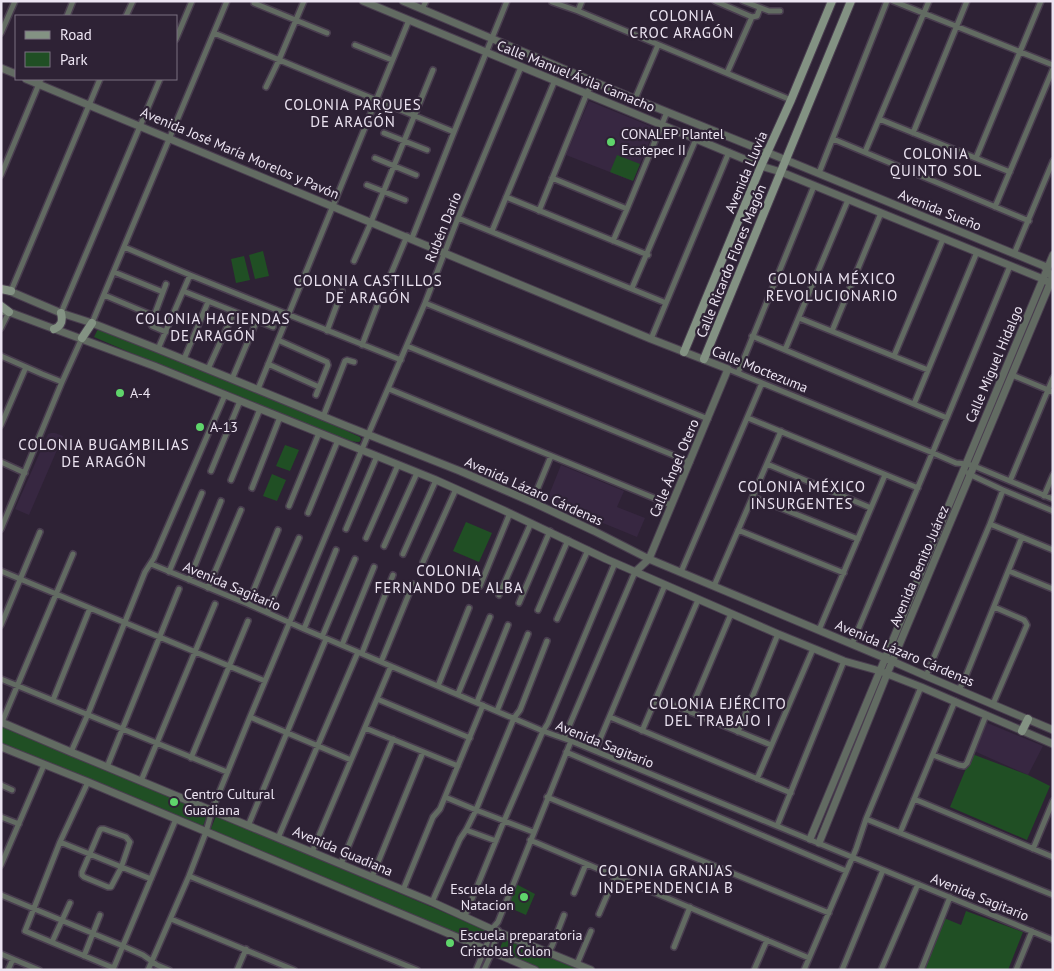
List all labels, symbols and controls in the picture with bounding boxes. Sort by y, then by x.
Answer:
district label: COLONIA CROC ARAGÓN [630,6,734,42]
legend [15,15,178,80]
text: Road [60,25,92,44]
street label: Calle Manuel Ávila Camacho [494,36,658,116]
text: Park [60,50,88,69]
district label: COLONIA PARQUES DE ARAGÓN [284,95,422,131]
street label: Avenida José María Morelos y Pavón [138,103,342,203]
place label: CONALEP Plantel Ecatepec II [621,125,724,159]
street label: Avenida Lluvia [721,128,771,216]
marker: CONALEP Plantel Ecatepec II [605,136,617,148]
district label: COLONIA QUINTO SOL [890,144,982,180]
street label: Calle Ricardo Flores Magón [692,182,770,340]
street label: Avenida Sueño [896,185,984,235]
street label: Rubén Darío [421,189,465,265]
district label: COLONIA MÉXICO REVOLUCIONARIO [766,269,898,305]
district label: COLONIA CASTILLOS DE ARAGÓN [293,271,443,307]
street label: Calle Miguel Hidalgo [961,303,1027,425]
district label: COLONIA HACIENDAS DE ARAGÓN [136,309,290,345]
street label: Calle Moctezuma [709,341,811,397]
place label: A-4 [130,384,151,402]
marker: A-4 [114,387,126,399]
street label: Calle Ángel Otero [645,416,703,520]
place label: A-13 [210,418,238,436]
marker: A-13 [194,421,206,433]
district label: COLONIA BUGAMBILIAS DE ARAGÓN [18,435,190,471]
street label: Avenida Lázaro Cárdenas [462,452,606,530]
district label: COLONIA MÉXICO INSURGENTES [738,477,866,513]
street label: Avenida Benito Juárez [885,503,953,629]
street label: Avenida Sagitario [180,557,284,615]
district label: COLONIA FERNANDO DE ALBA [374,561,524,597]
street label: Avenida Lázaro Cárdenas [833,616,977,690]
district label: COLONIA EJÉRCITO DEL TRABAJO I [649,694,787,730]
street label: Avenida Sagitario [553,716,657,772]
place label: Centro Cultural Guadiana [184,785,275,819]
marker: Centro Cultural Guadiana [168,796,180,808]
street label: Avenida Guadiana [290,822,396,880]
district label: COLONIA GRANJAS INDEPENDENCIA B [598,861,734,897]
street label: Avenida Sagitario [928,869,1032,925]
place label: Escuela de Natacion [450,880,514,914]
marker: Escuela de Natacion [518,891,530,903]
place label: Escuela preparatoria Cristobal Colon [460,926,582,960]
marker: Escuela preparatoria Cristobal Colon [444,937,456,949]

